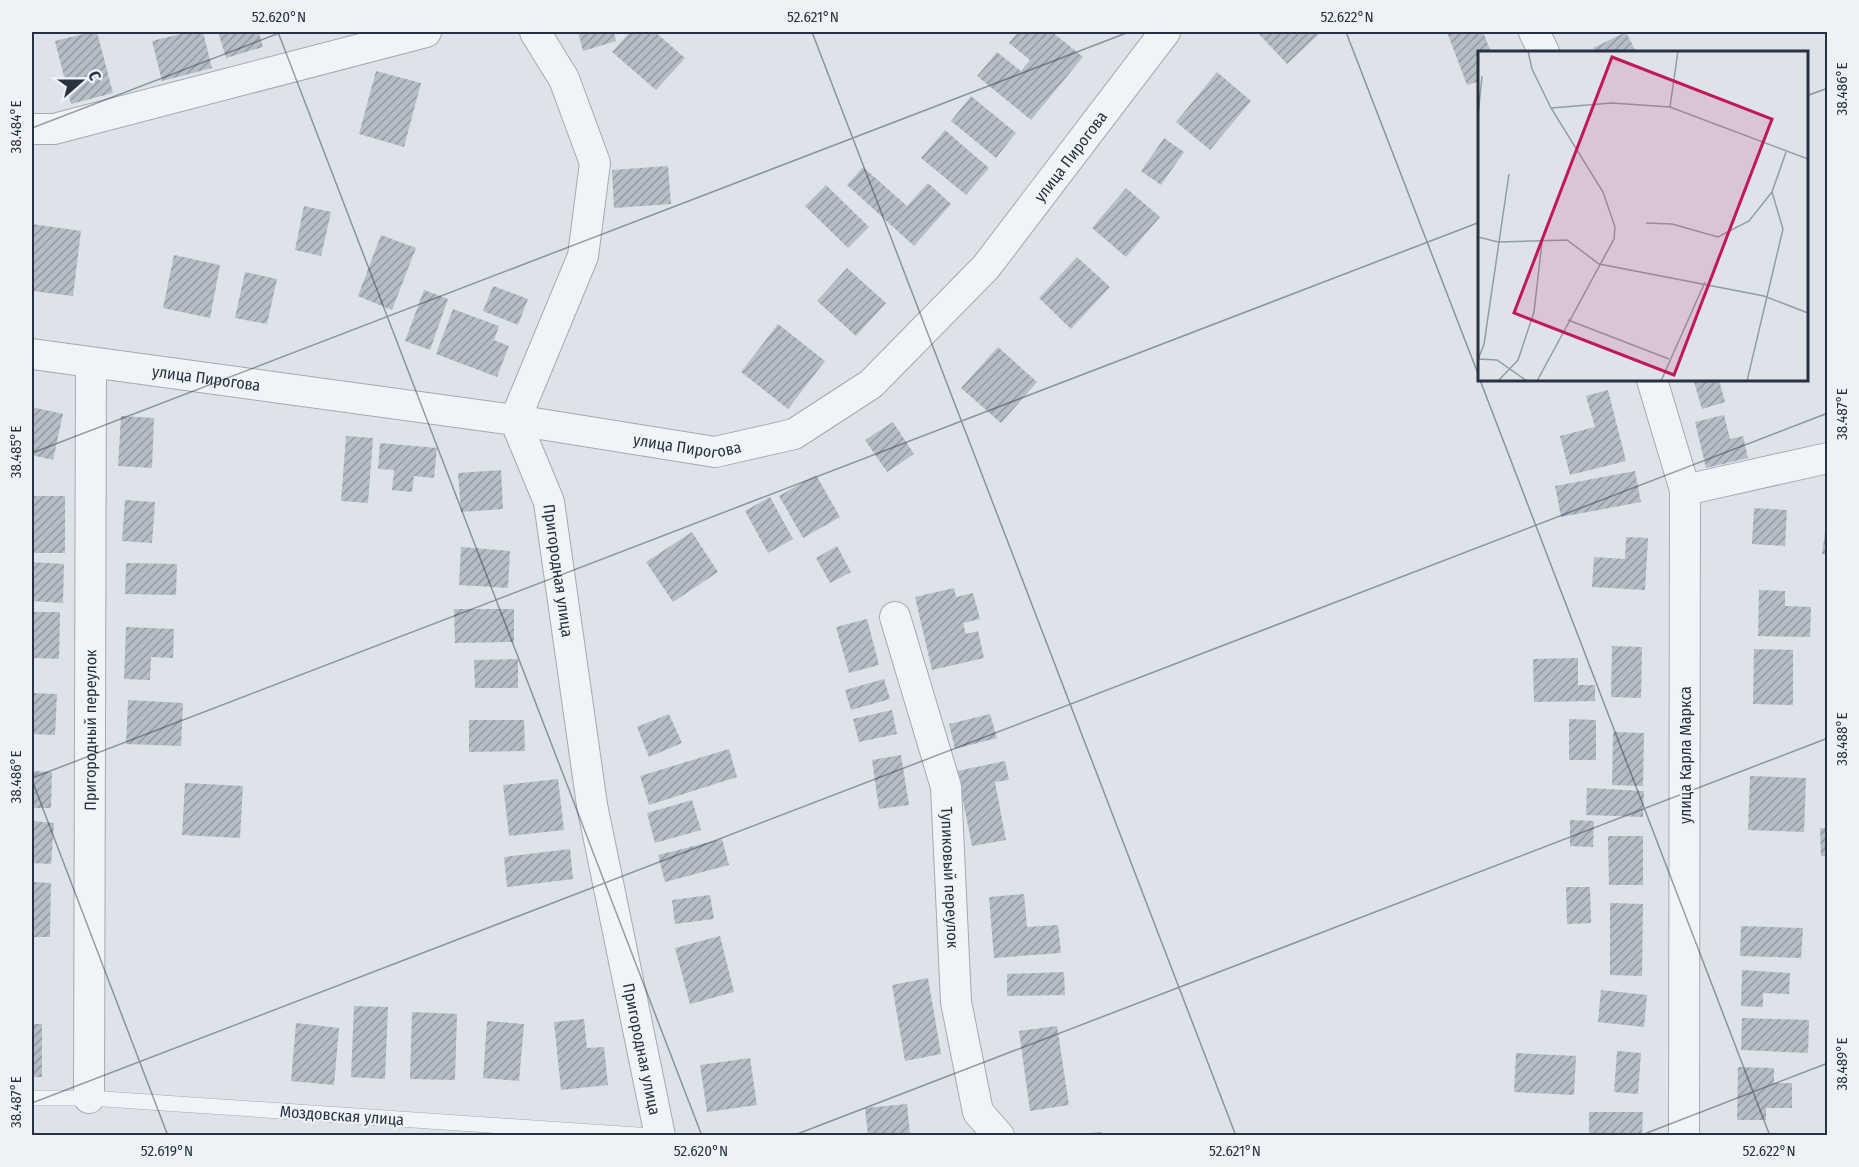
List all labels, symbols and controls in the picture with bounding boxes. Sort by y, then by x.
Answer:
text: 52.620°N [252,8,306,26]
text: 52.621°N [787,8,839,26]
text: 52.622°N [1320,8,1374,26]
north arrow [51,51,111,111]
inset map [1478,51,1808,381]
text: 38.486°E [1833,62,1851,116]
text: С [84,68,105,84]
text: 38.484°E [7,100,25,154]
street label: улица Пирогова [1030,107,1111,206]
street label: улица Пирогова [151,362,262,395]
text: 38.487°E [1833,388,1851,440]
text: 38.485°E [7,426,25,478]
street label: улица Пирогова [632,430,743,462]
street label: Пригородная улица [539,503,577,638]
street label: Пригородный переулок [81,649,100,811]
street label: улица Карла Маркса [1676,686,1695,824]
text: 38.488°E [1833,712,1851,766]
text: 38.486°E [7,750,25,804]
street label: Тупиковый переулок [937,806,963,949]
street label: Пригородная улица [619,982,664,1117]
text: 38.489°E [1833,1038,1851,1090]
text: 38.487°E [7,1076,25,1128]
street label: Моздовская улица [279,1102,405,1129]
text: 52.619°N [141,1142,193,1160]
text: 52.620°N [674,1142,728,1160]
text: 52.621°N [1209,1142,1261,1160]
text: 52.622°N [1742,1142,1796,1160]

